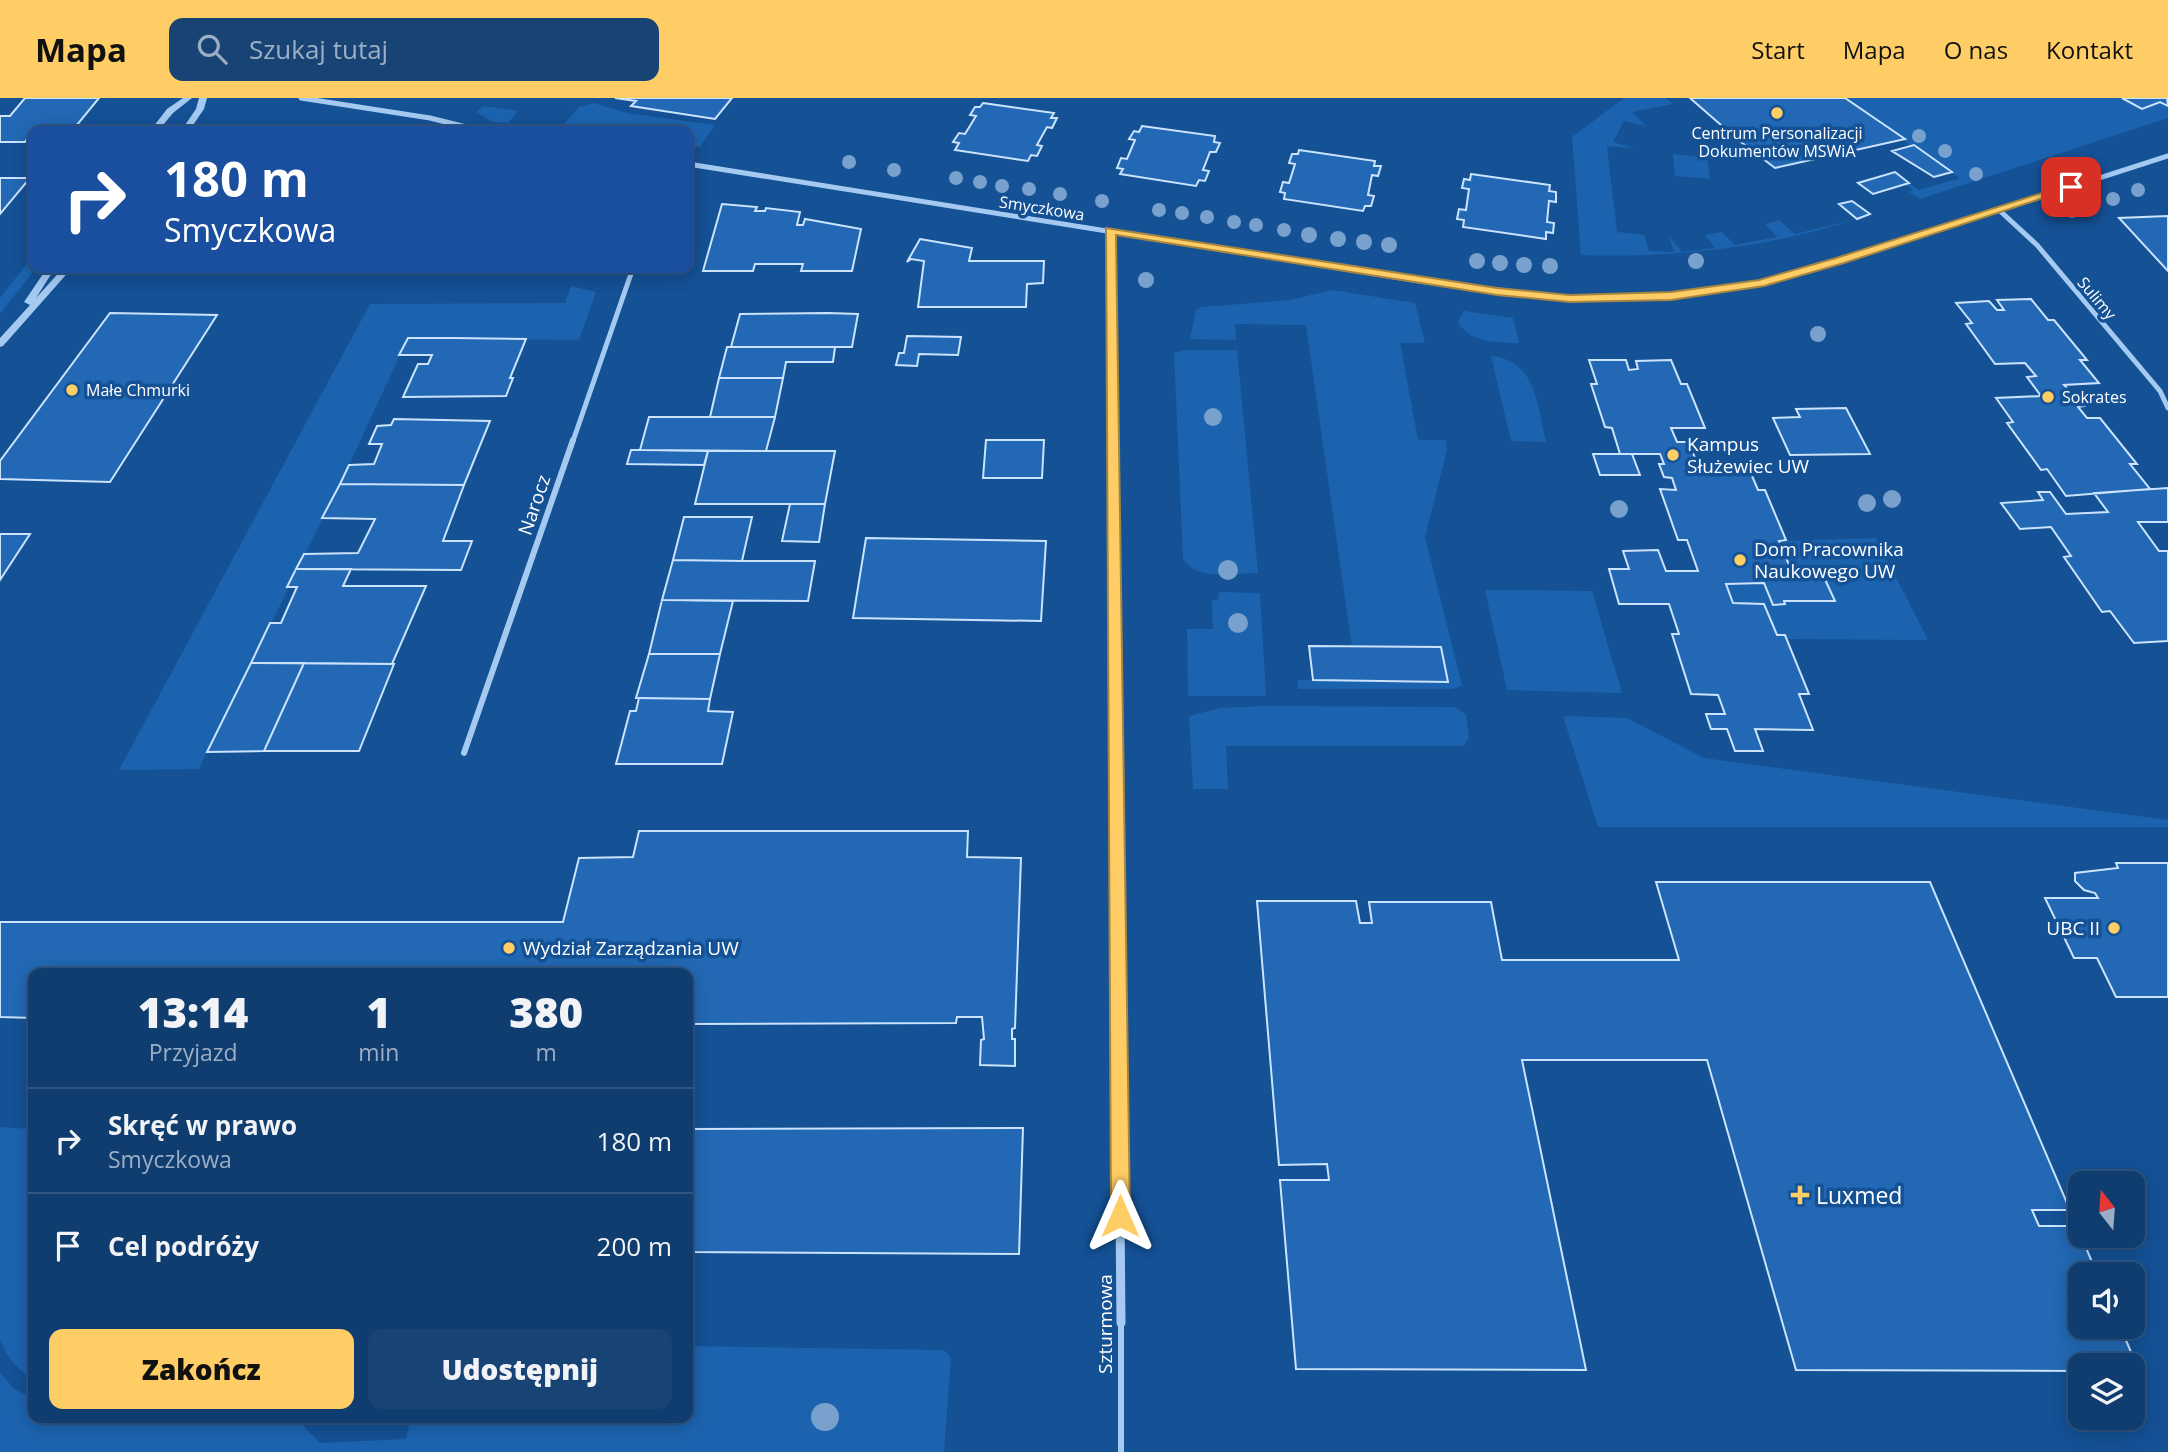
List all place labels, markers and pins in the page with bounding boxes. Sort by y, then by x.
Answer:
marker: Centrum Personalizacji Dokumentów MSWiA [1769,105,1785,121]
place label: Centrum Personalizacji Dokumentów MSWiA [1691,122,1863,162]
pin [2041,157,2101,217]
place label: Małe Chmurki [86,379,190,401]
marker: Małe Chmurki [64,382,80,398]
place label: Sokrates [2062,386,2127,408]
marker: Sokrates [2040,389,2056,405]
place label: Kampus Służewiec UW [1687,431,1810,479]
marker: Kampus Służewiec UW [1665,447,1681,463]
place label: Dom Pracownika Naukowego UW [1754,536,1904,584]
marker: Dom Pracownika Naukowego UW [1732,552,1748,568]
place label: UBC II [2046,915,2100,941]
marker: UBC II [2106,920,2122,936]
place label: Wydział Zarządzania UW [523,935,739,961]
marker: Wydział Zarządzania UW [501,940,517,956]
place label: Luxmed [1816,1179,1902,1211]
marker: Luxmed [1790,1185,1810,1205]

